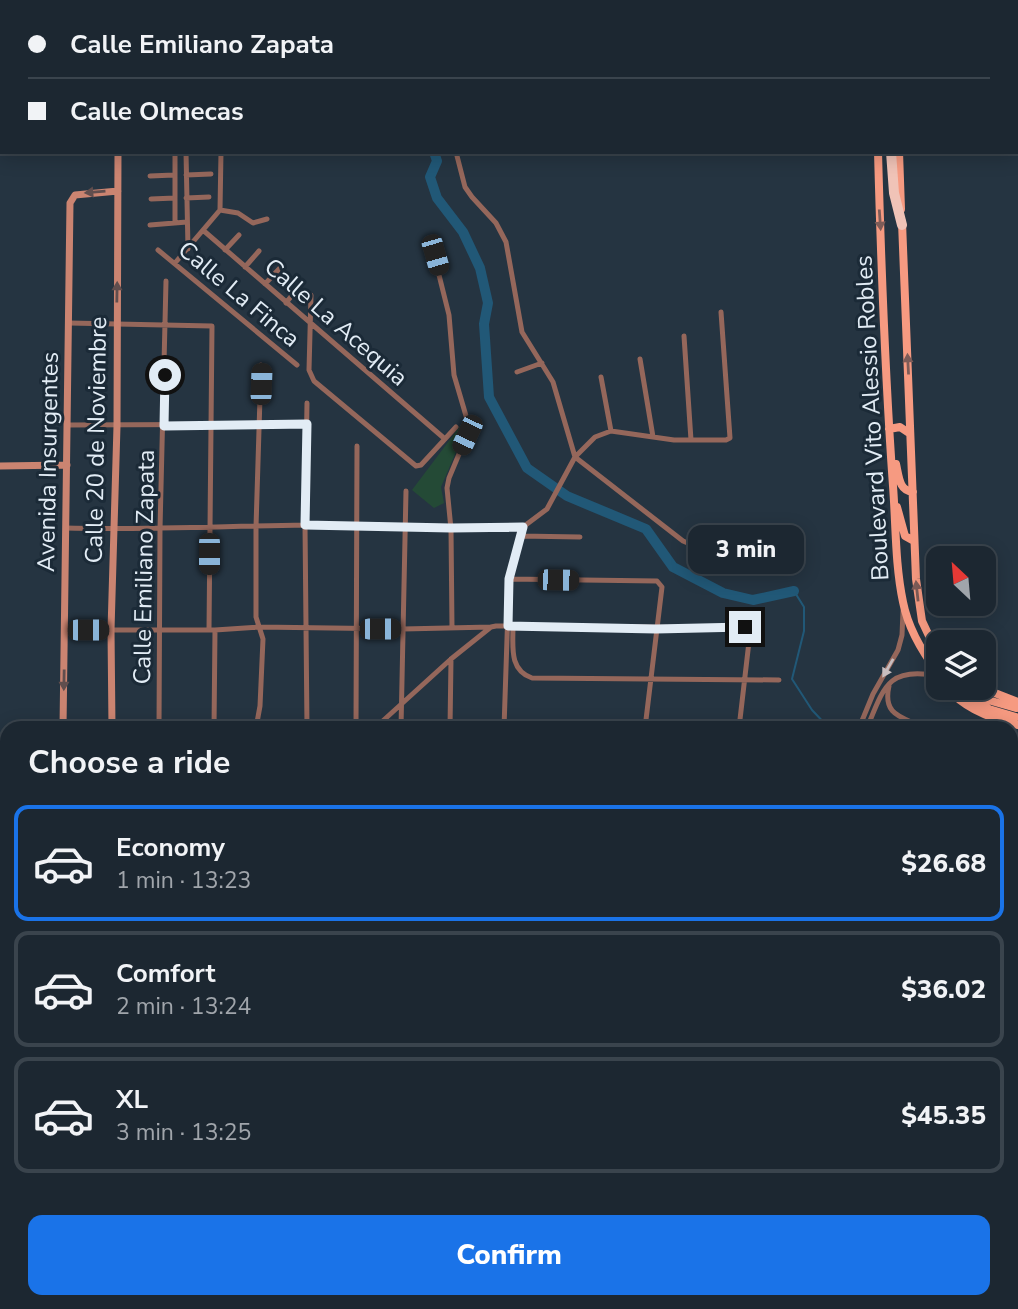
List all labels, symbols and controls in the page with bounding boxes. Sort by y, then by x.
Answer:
text: Calle Emiliano Zapata [70,27,334,62]
text: Calle Olmecas [70,94,244,129]
one-way arrow [84,187,106,198]
one-way arrow [875,210,886,232]
car [420,232,451,278]
street label: Calle La Finca [171,234,307,354]
street label: Calle La Acequia [258,251,414,393]
street label: Boulevard Vito Alessio Robles [847,254,897,582]
one-way arrow [111,281,123,303]
street label: Calle 20 de Noviembre [78,316,114,564]
street label: Avenida Insurgentes [30,352,66,572]
one-way arrow [902,353,913,375]
route start [149,359,181,391]
car [250,363,273,405]
car [449,412,486,458]
street label: Calle Emiliano Zapata [126,449,162,685]
callout: 3 min [687,526,803,574]
car [199,533,220,575]
text: 3 min [716,534,776,565]
north arrow [926,546,996,616]
map controls [926,546,996,700]
car [537,569,580,591]
one-way arrow [911,580,922,602]
route end [729,611,761,643]
car [360,619,402,640]
car [68,620,110,641]
button: layers [926,630,996,700]
one-way arrow [882,658,894,678]
one-way arrow [58,670,70,692]
text: Choose a ride [28,741,230,784]
text: Economy [116,830,225,865]
icon: car [32,832,95,895]
text: $26.68 [901,846,986,881]
text: 1 min · 13:23 [116,865,251,896]
text: Comfort [116,956,216,991]
icon: car [32,958,95,1021]
text: $36.02 [901,972,986,1007]
text: 2 min · 13:24 [116,991,251,1022]
text: XL [116,1082,148,1117]
icon: car [32,1084,95,1147]
text: $45.35 [901,1098,986,1133]
text: 3 min · 13:25 [116,1117,251,1148]
button: Confirm [28,1215,990,1295]

